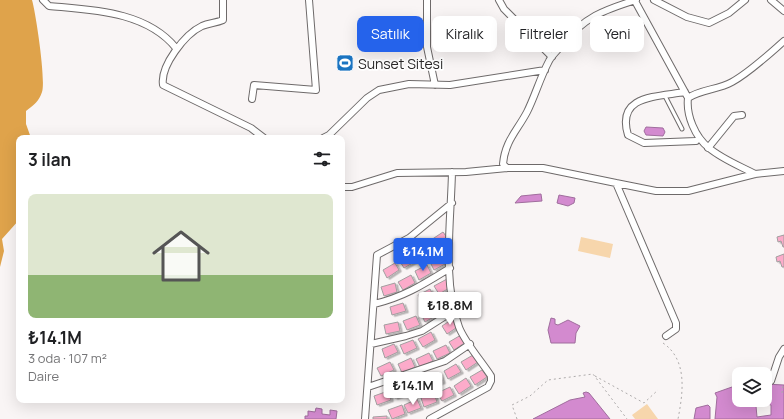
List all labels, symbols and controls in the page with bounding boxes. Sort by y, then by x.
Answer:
chip: Satılık [357,16,424,52]
chip: Kiralık [432,16,497,52]
chip: Filtreler [505,16,582,52]
chip: Yeni [590,16,644,52]
sports icon: Sunset Sitesi [335,53,355,73]
place label: Sunset Sitesi [358,54,443,73]
text: 3 ilan [28,148,71,171]
icon: filters [311,148,333,170]
icon: home [145,220,217,292]
pin: ₺14.1M [390,238,456,272]
text: ₺14.1M [402,242,444,260]
pin: ₺18.8M [417,292,483,326]
text: ₺18.8M [427,296,473,314]
text: ₺14.1M [28,326,82,349]
text: 3 oda · 107 m² [28,349,107,367]
text: Daire [28,367,59,385]
map controls [732,367,772,407]
button: layers [732,367,772,407]
pin: ₺14.1M [380,372,446,406]
text: ₺14.1M [392,376,434,394]

